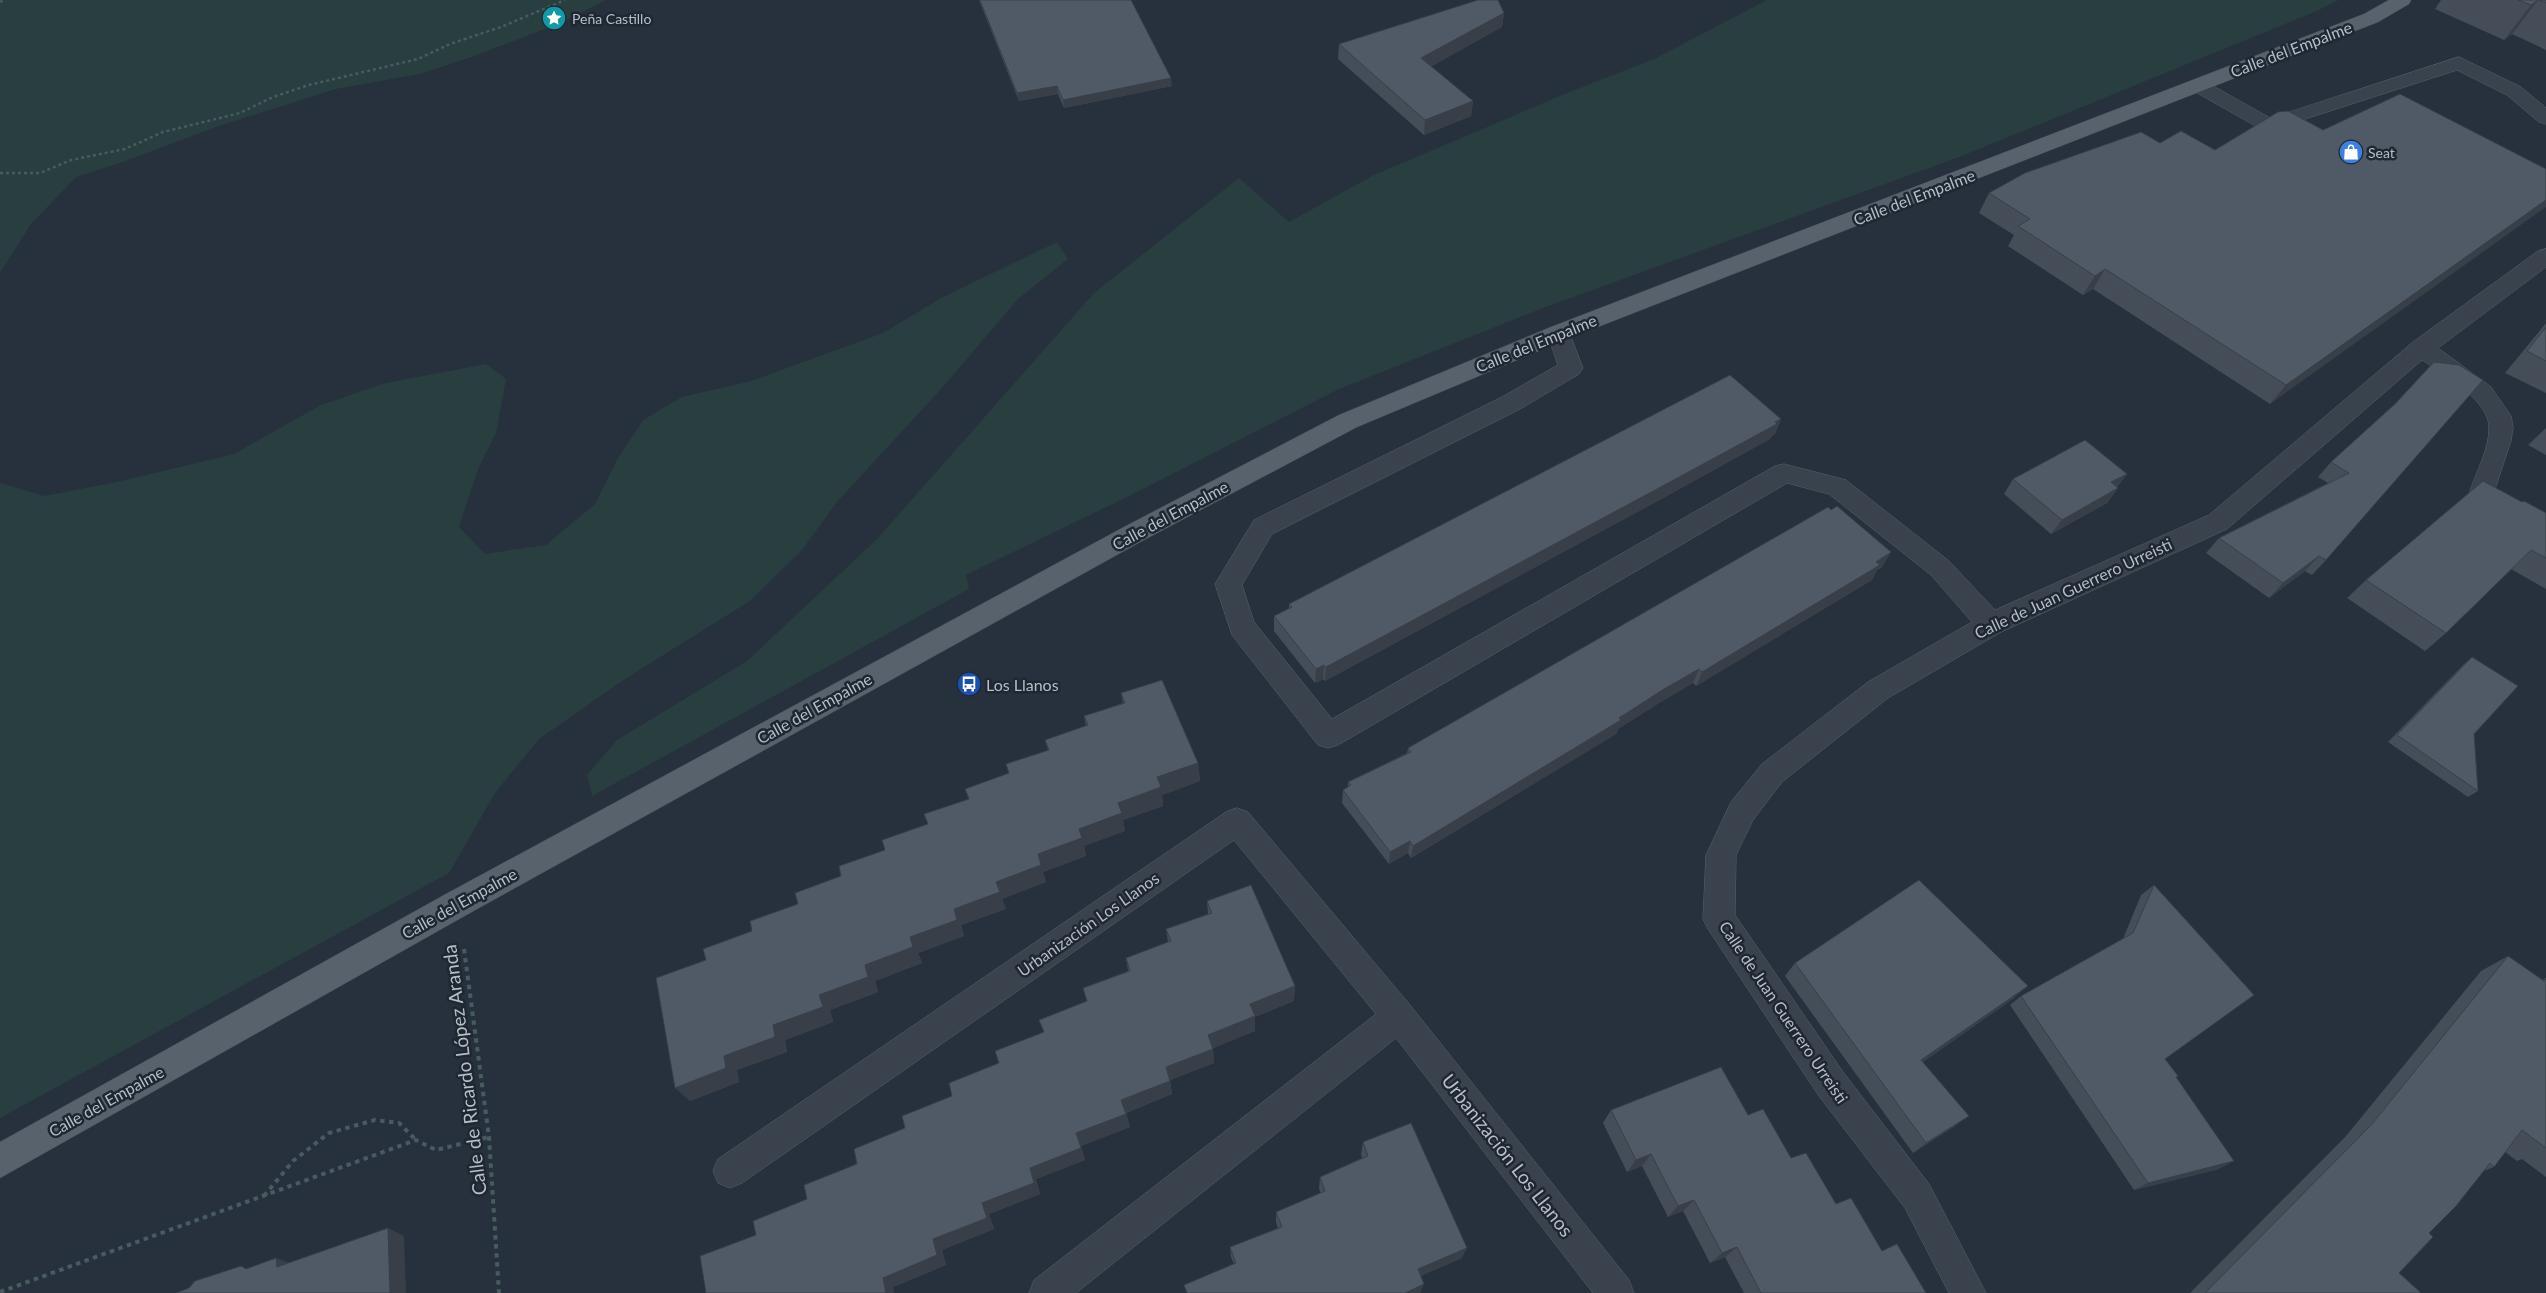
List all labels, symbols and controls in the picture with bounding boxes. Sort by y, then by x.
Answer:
place icon: Peña Castillo [541,5,567,31]
place label: Peña Castillo [572,10,651,27]
street label: Calle del Empalme [2228,17,2354,81]
shop icon: Seat [2338,139,2364,165]
place label: Seat [2368,144,2395,161]
street label: Calle del Empalme [1851,165,1977,229]
street label: Calle del Empalme [1473,310,1599,376]
street label: Calle del Empalme [1109,476,1231,554]
street label: Calle de Juan Guerrero Urreisti [1971,534,2175,642]
street label: Calle del Empalme [753,669,875,747]
bus stop icon: Los Llanos [956,671,982,697]
place label: Los Llanos [986,675,1059,694]
street label: Calle del Empalme [398,864,520,942]
street label: Urbanización Los Llanos [1014,868,1162,980]
street label: Calle de Juan Guerrero Urreisti [1716,917,1852,1107]
street label: Calle de Ricardo López Aranda [437,943,491,1197]
street label: Calle del Empalme [45,1062,167,1140]
street label: Urbanización Los Llanos [1437,1069,1579,1241]

